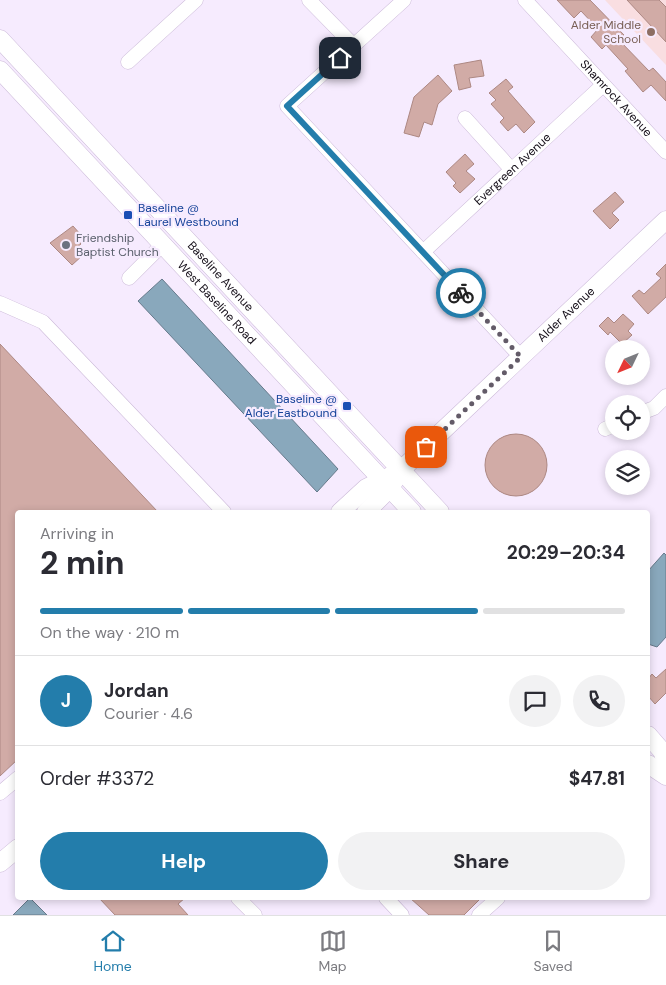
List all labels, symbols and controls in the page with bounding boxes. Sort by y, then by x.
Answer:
place label: Alder Middle School [571,17,641,47]
marker: Alder Middle School [645,26,657,38]
pin [319,37,361,79]
icon: home [326,44,354,72]
street label: Shamrock Avenue [576,56,656,140]
street label: Evergreen Avenue [471,129,554,209]
place label: Baseline @ Laurel Westbound [138,200,239,230]
marker: Baseline @ Laurel Westbound [122,209,134,221]
place label: Friendship Baptist Church [76,230,159,260]
street label: Baseline Avenue [184,238,257,315]
marker: Friendship Baptist Church [60,239,72,251]
street label: West Baseline Road [174,257,260,348]
courier [436,268,486,318]
icon: bike [447,279,475,307]
street label: Alder Avenue [534,283,598,345]
north arrow [605,340,650,385]
map controls [605,340,650,495]
place label: Baseline @ Alder Eastbound [245,391,337,421]
button: locate [605,395,650,440]
marker: Baseline @ Alder Eastbound [341,400,353,412]
pin [405,426,447,468]
icon: bag [412,433,440,461]
button: layers [605,450,650,495]
text: Arriving in [40,523,114,544]
text: 20:29–20:34 [507,540,625,565]
text: 2 min [40,542,125,584]
text: On the way · 210 m [40,622,179,643]
button: chat [509,675,561,727]
button: phone [573,675,625,727]
text: Jordan [104,678,169,703]
text: J [61,688,71,713]
text: Courier · 4.6 [104,703,193,724]
text: Order #3372 [40,766,154,791]
text: $47.81 [569,766,625,791]
button: Help [40,832,328,890]
button: Share [338,832,625,890]
tab: Home [93,927,132,975]
tab: Map [318,927,347,975]
tab: Saved [533,927,573,975]

